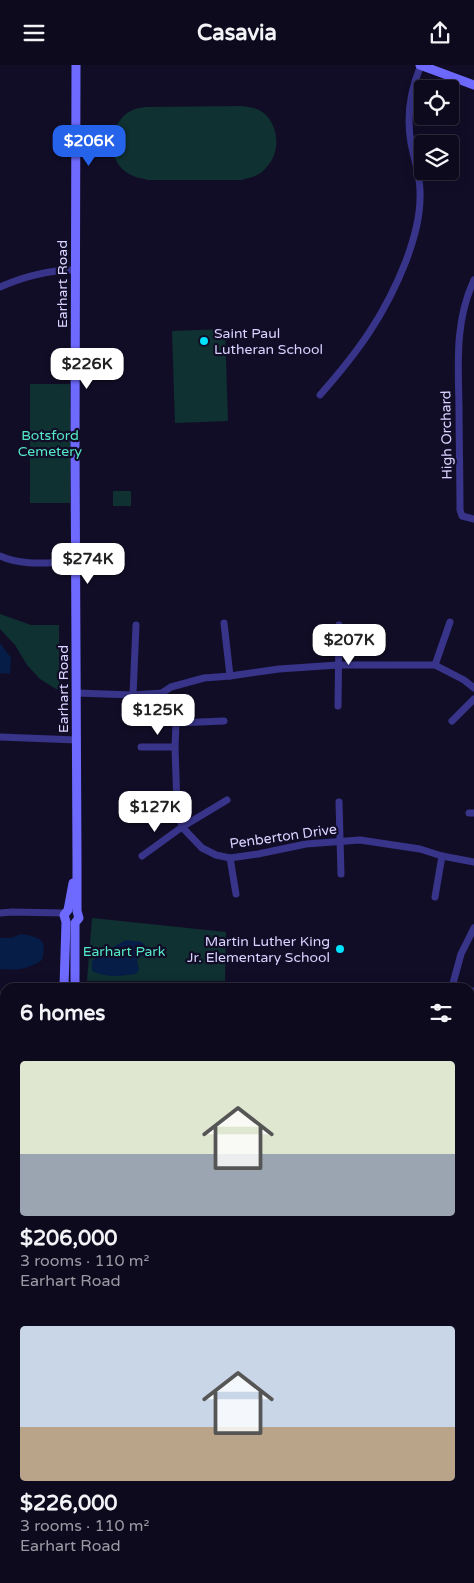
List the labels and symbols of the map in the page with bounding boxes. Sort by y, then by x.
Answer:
pin: $206K [54,124,124,167]
street label: Earhart Road [54,240,71,328]
place label: Saint Paul Lutheran School [214,325,323,358]
marker: Saint Paul Lutheran School [198,335,210,347]
pin: $226K [52,347,122,390]
street label: High Orchard [437,390,456,480]
park label: Botsford Cemetery [18,427,83,460]
pin: $274K [53,543,123,585]
pin: $207K [314,623,384,666]
street label: Earhart Road [55,645,72,733]
pin: $125K [123,693,193,736]
pin: $127K [120,791,190,833]
street label: Penberton Drive [228,821,338,852]
place label: Martin Luther King Jr. Elementary School [187,933,330,966]
park label: Earhart Park [83,943,166,960]
marker: Martin Luther King Jr. Elementary School [334,943,346,955]

